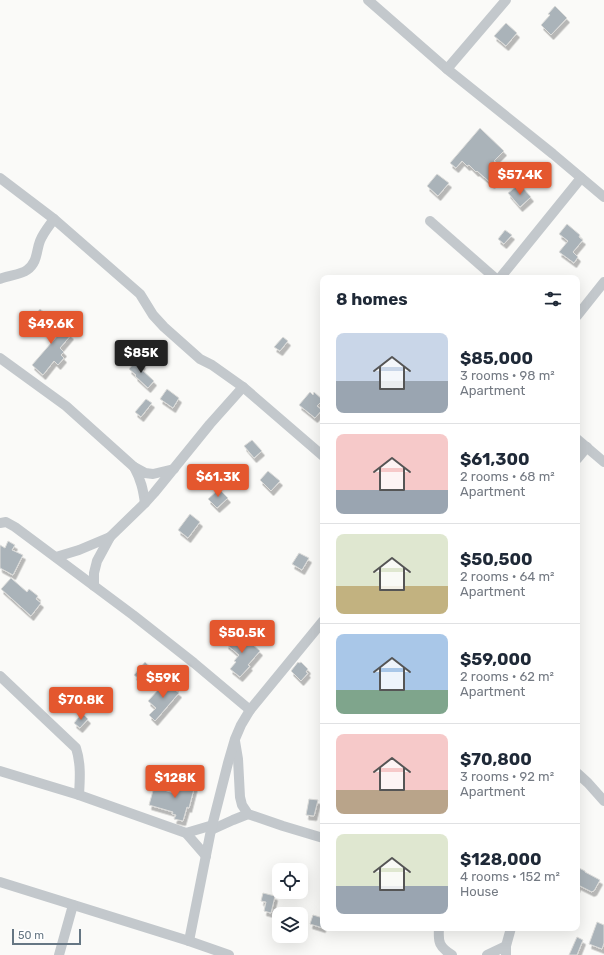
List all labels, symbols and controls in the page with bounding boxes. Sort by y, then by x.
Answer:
pin: $57.4K [487,162,553,196]
text: $57.4K [498,167,542,182]
icon: filters [542,288,564,310]
text: 8 homes [336,289,408,309]
pin: $49.6K [18,311,84,345]
text: $49.6K [28,316,74,331]
pin: $85K [117,340,165,374]
text: $85K [124,345,158,360]
text: $85,000 [460,348,533,368]
icon: home [368,349,416,397]
text: 3 rooms · 98 m² [460,368,555,383]
text: Apartment [460,383,525,398]
text: $61,300 [460,449,530,469]
icon: home [368,450,416,498]
pin: $61.3K [185,464,251,498]
text: $61.3K [196,469,240,484]
text: 2 rooms · 68 m² [460,469,555,484]
text: Apartment [460,484,525,499]
text: $50,500 [460,549,533,569]
icon: home [368,550,416,598]
text: 2 rooms · 64 m² [460,569,555,584]
text: Apartment [460,584,525,599]
pin: $50.5K [209,620,275,654]
text: $50.5K [219,625,265,640]
text: $59,000 [460,649,532,669]
icon: home [368,650,416,698]
pin: $59K [139,665,187,699]
text: 2 rooms · 62 m² [460,669,554,684]
text: $59K [146,670,180,685]
text: Apartment [460,684,525,699]
pin: $70.8K [48,687,114,721]
text: $70.8K [58,692,104,707]
text: $70,800 [460,749,532,769]
icon: home [368,750,416,798]
pin: $128K [147,765,203,799]
text: 3 rooms · 92 m² [460,769,554,784]
text: $128K [154,770,196,785]
text: Apartment [460,784,525,799]
text: $128,000 [460,849,542,869]
icon: home [368,850,416,898]
map controls [272,863,308,943]
button: locate [272,863,308,899]
text: 4 rooms · 152 m² [460,869,560,884]
text: House [460,884,498,899]
button: layers [272,907,308,943]
scale bar [12,927,81,946]
text: 50 m [18,929,44,942]

